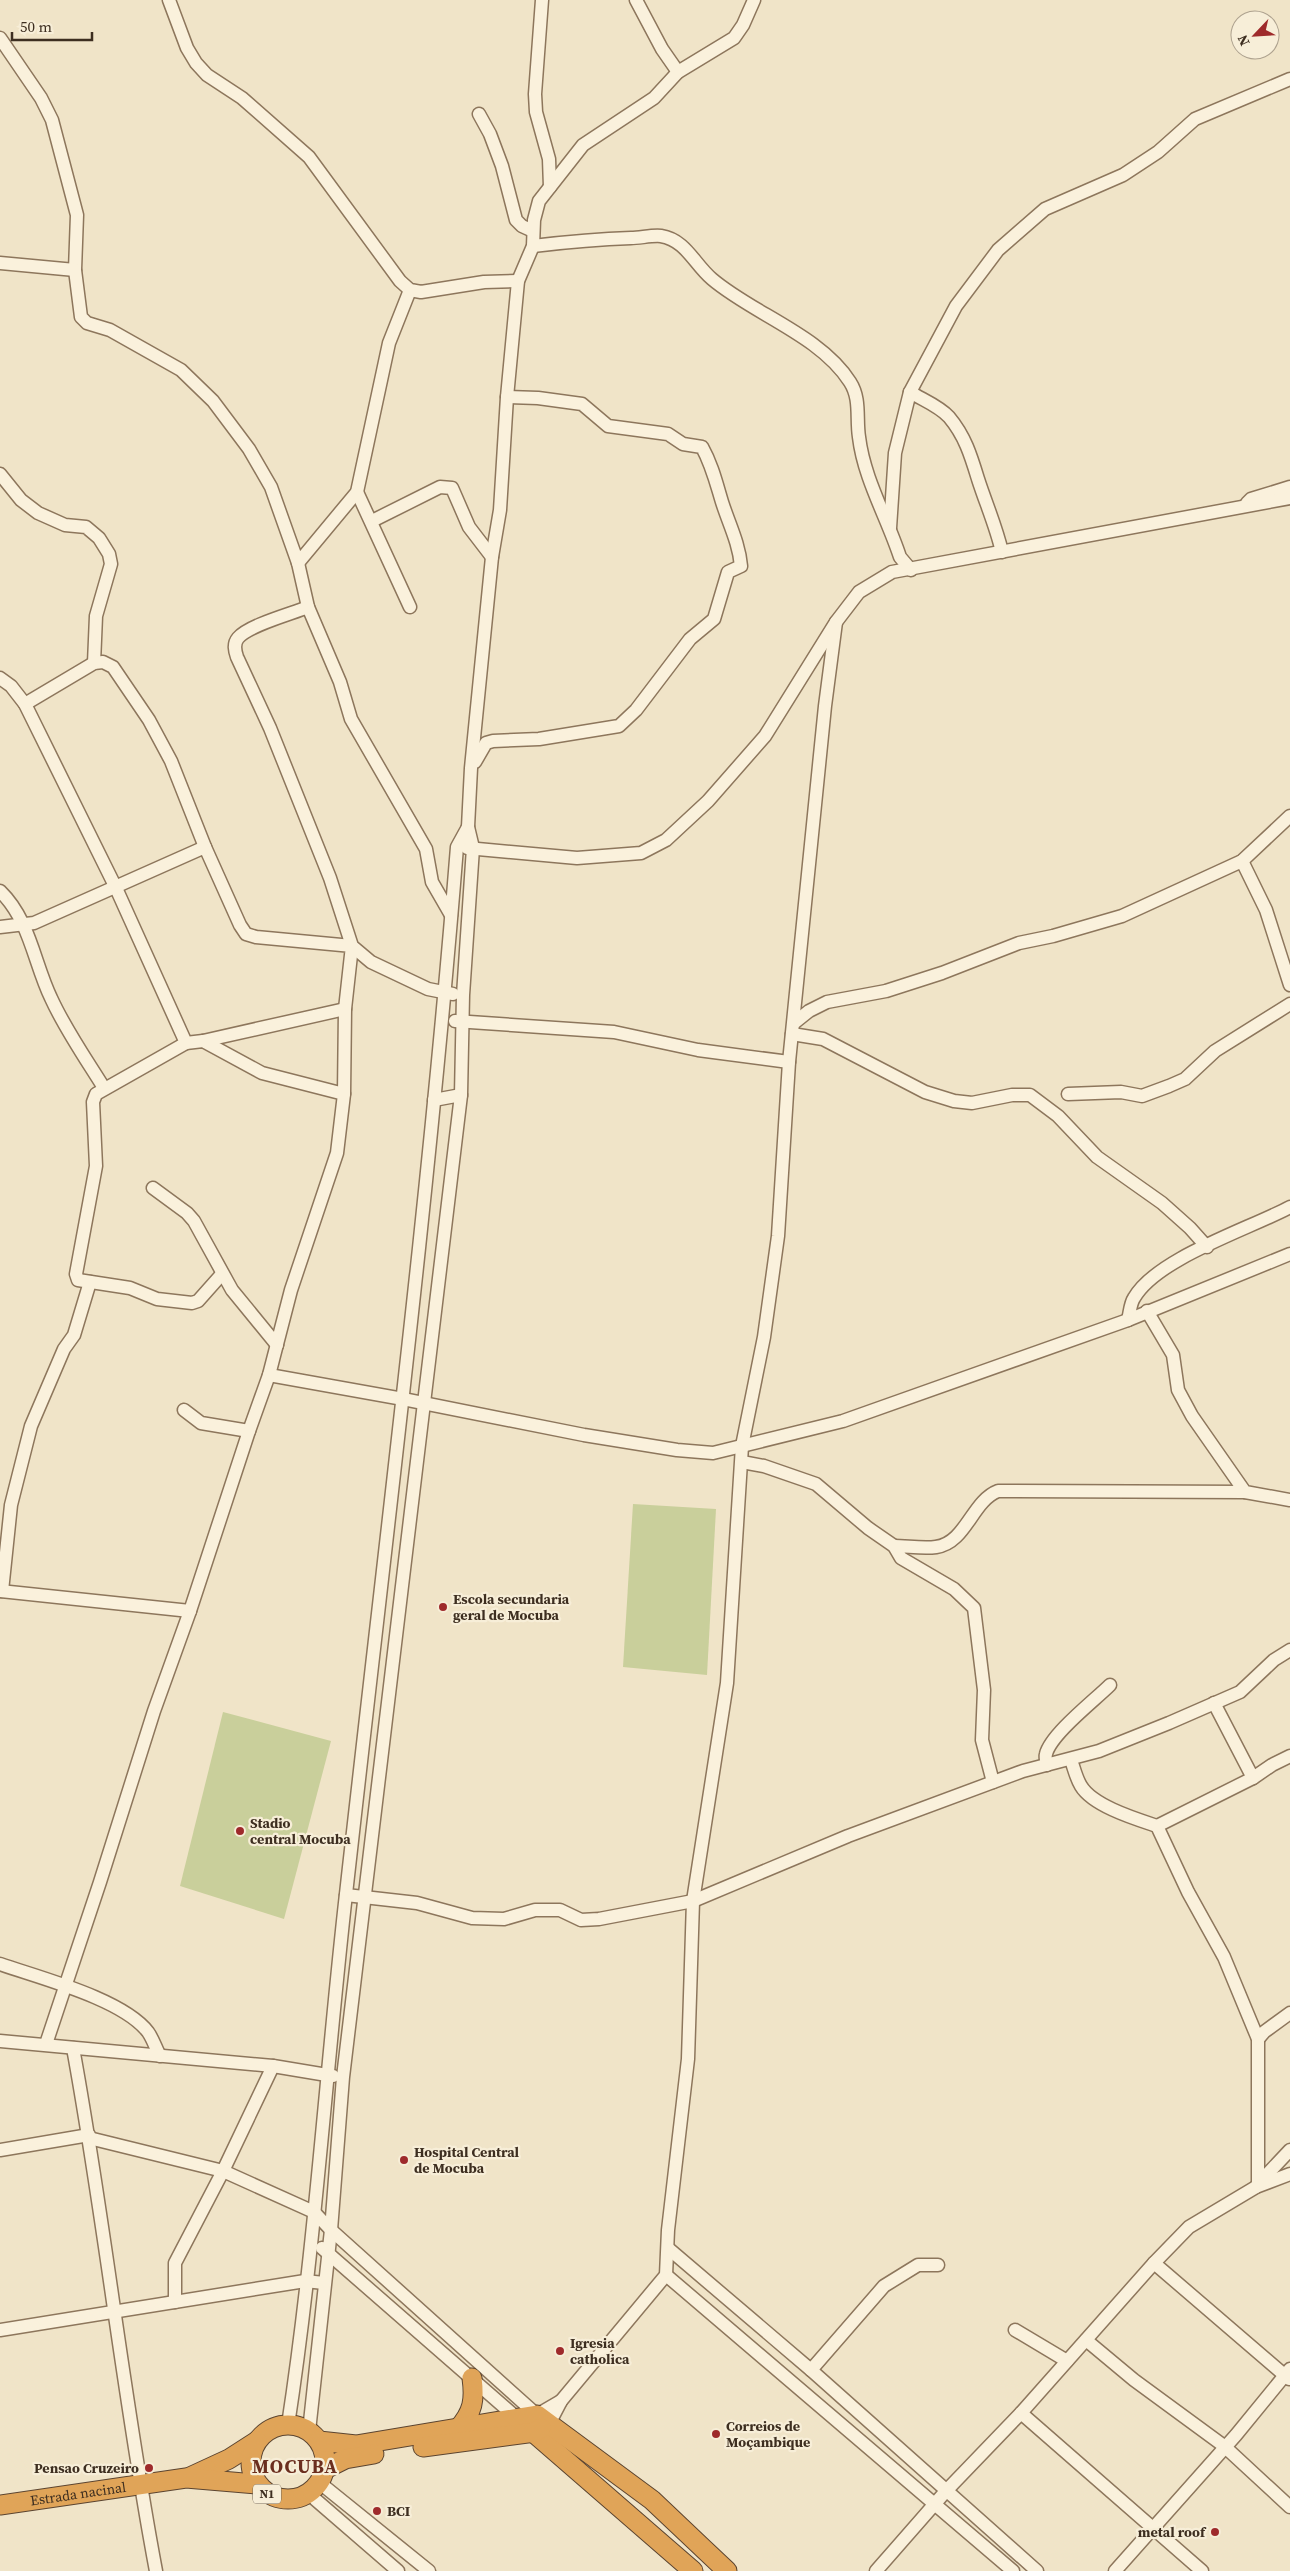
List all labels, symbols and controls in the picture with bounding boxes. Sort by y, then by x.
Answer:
scale bar [12,10,92,42]
north arrow [1230,10,1280,60]
text: 50 m [20,16,52,37]
text: N [1232,32,1254,49]
place label: Escola secundaria geral de Mocuba [453,1589,570,1625]
marker: Escola secundaria geral de Mocuba [437,1601,449,1613]
place label: Stadio central Mocuba [250,1813,351,1849]
marker: Stadio central Mocuba [234,1825,246,1837]
place label: Hospital Central de Mocuba [414,2142,520,2178]
marker: Hospital Central de Mocuba [398,2154,410,2166]
place label: Igresia catholica [570,2333,630,2369]
marker: Igresia catholica [554,2345,566,2357]
place label: Correios de Moçambique [726,2416,810,2452]
marker: Correios de Moçambique [710,2428,722,2440]
district label: MOCUBA [252,2453,338,2479]
place label: Pensao Cruzeiro [34,2458,139,2478]
marker: Pensao Cruzeiro [143,2462,155,2474]
street label: Estrada nacinal [29,2477,127,2510]
road number: N1 [253,2484,281,2504]
place label: BCI [387,2501,410,2521]
marker: BCI [371,2505,383,2517]
place label: metal roof [1138,2522,1207,2542]
marker: metal roof [1209,2526,1221,2538]

